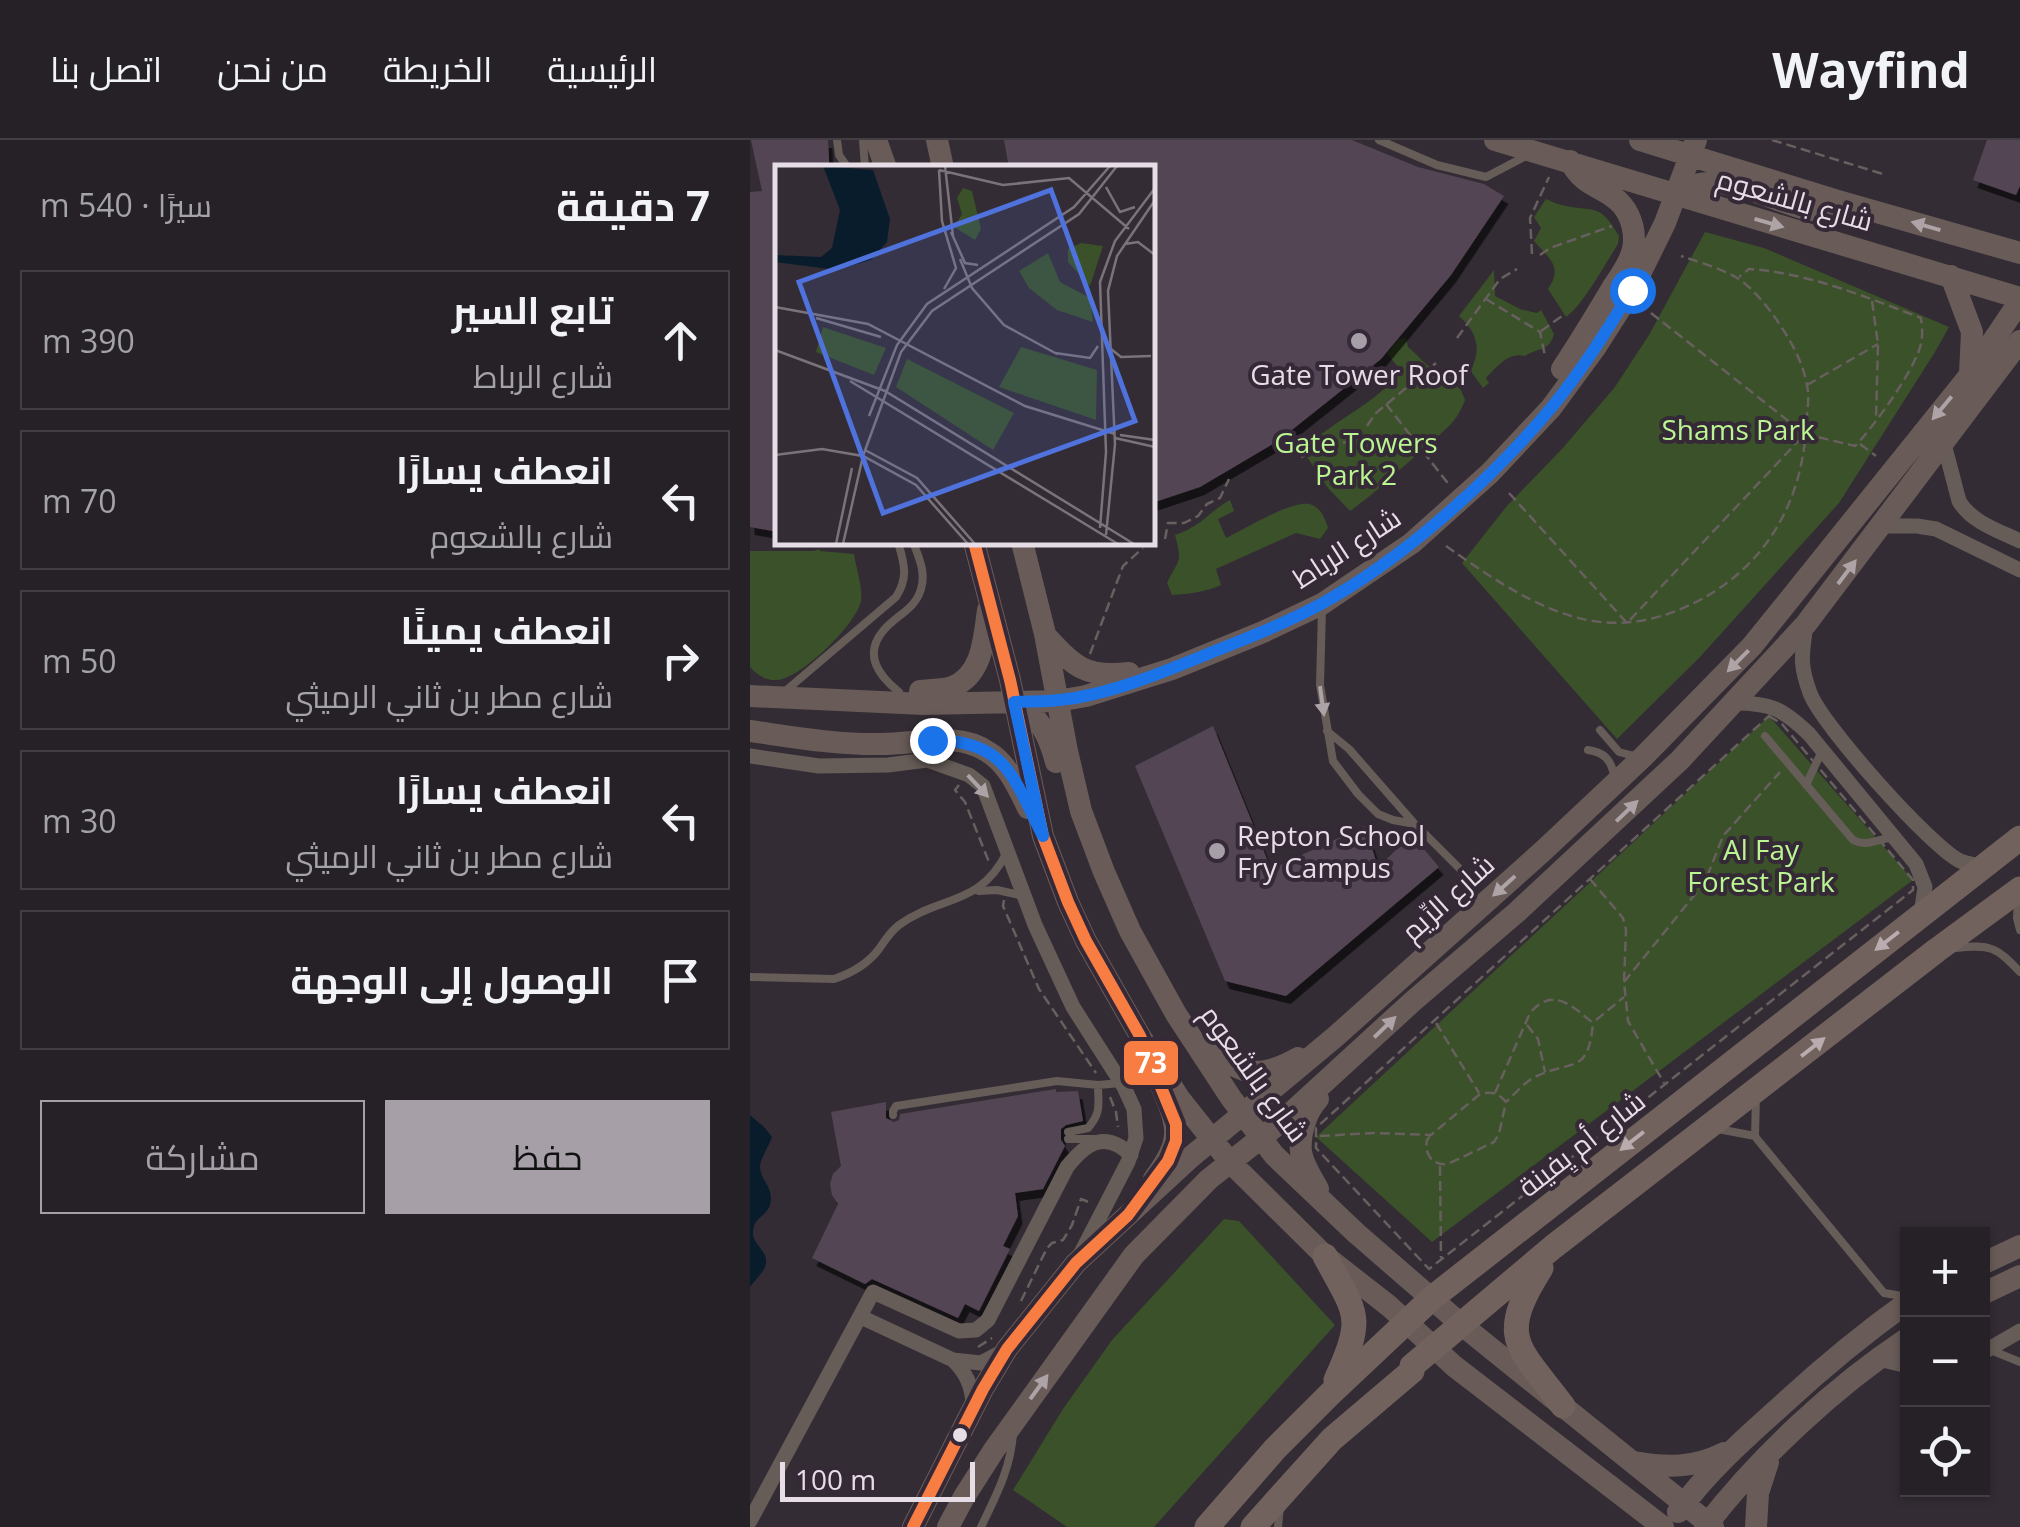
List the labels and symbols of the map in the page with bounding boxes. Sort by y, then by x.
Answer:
street label: شارع بالشعوم [1712,159,1877,241]
inset map [775,165,1155,545]
one-way arrow [1754,216,1785,231]
one-way arrow [1910,218,1941,234]
route start [1610,268,1656,314]
marker: Gate Tower Roof [1348,330,1370,352]
place label: Gate Tower Roof [1250,355,1469,393]
one-way arrow [1932,395,1953,420]
park label: Shams Park [1661,410,1815,448]
park label: Gate Towers Park 2 [1274,423,1438,493]
street label: شارع الرباط [1284,498,1408,597]
one-way arrow [1836,559,1856,585]
one-way arrow [1727,648,1750,672]
one-way arrow [1315,686,1331,718]
route end [910,718,956,764]
one-way arrow [966,774,989,798]
one-way arrow [1615,800,1639,823]
place label: Repton School Fry Campus [1237,816,1425,886]
park label: Al Fay Forest Park [1687,830,1835,900]
marker: Repton School Fry Campus [1206,840,1228,862]
street label: شارع الرِّيم [1392,845,1503,951]
one-way arrow [1492,874,1516,897]
one-way arrow [1875,930,1901,951]
street label: شارع بالشعوم [1191,997,1318,1150]
one-way arrow [1373,1016,1397,1039]
one-way arrow [1800,1037,1825,1058]
line badge: 73 [1122,1039,1180,1087]
text: 73 [1135,1043,1167,1081]
street label: شارع أم يِفينة [1509,1081,1654,1206]
one-way arrow [1619,1130,1645,1151]
one-way arrow [1029,1374,1049,1400]
unlabelled marker [950,1425,970,1445]
scale bar [780,1457,975,1502]

